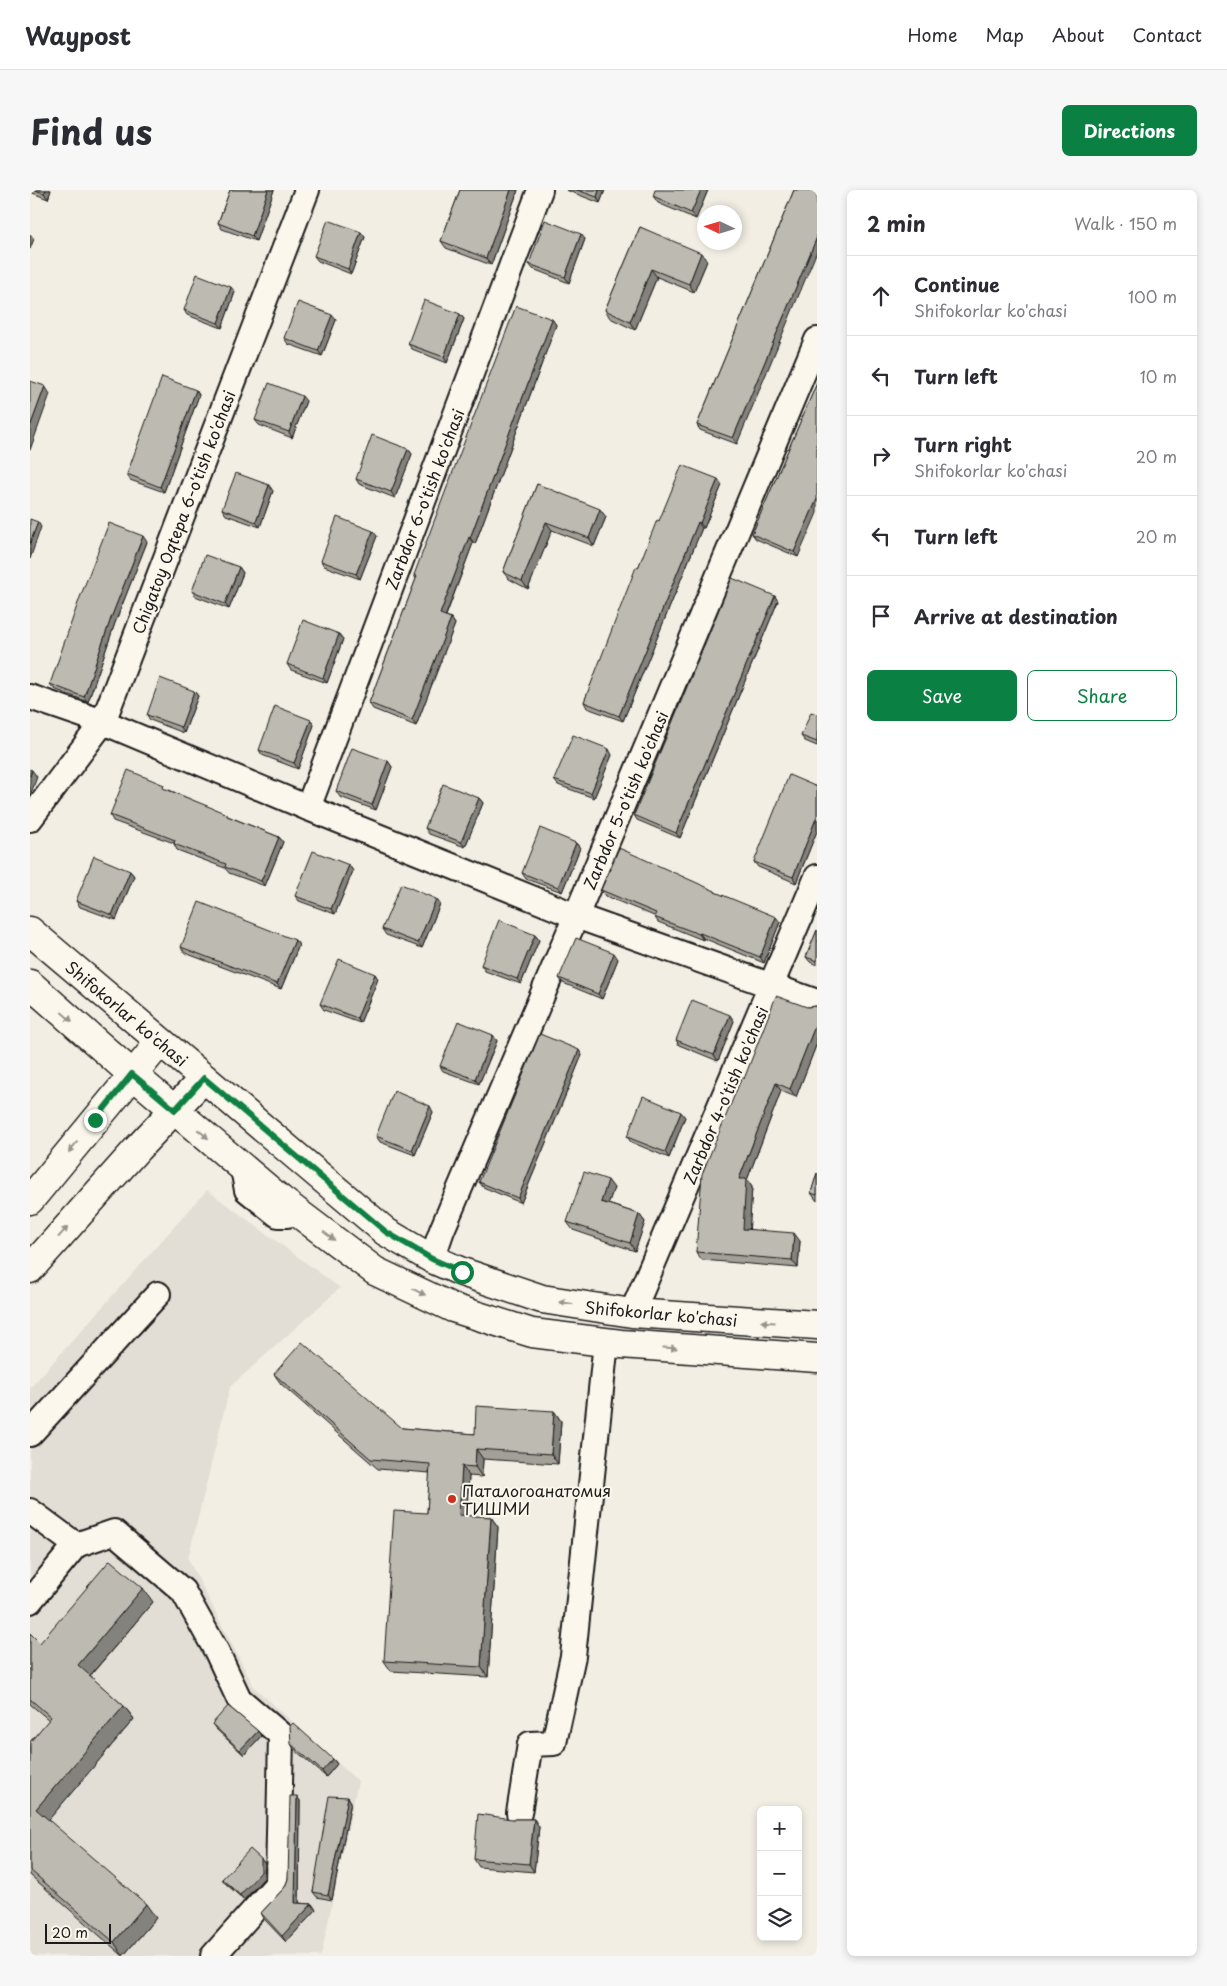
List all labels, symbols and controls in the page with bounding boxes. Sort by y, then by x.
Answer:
text: Waypost [25,17,131,53]
text: Home [907,21,957,48]
text: Map [985,21,1024,48]
text: About [1052,21,1104,48]
text: Contact [1132,21,1202,48]
text: Find us [30,104,152,157]
button: Directions [1062,105,1197,156]
north arrow [697,205,742,250]
text: 2 min [867,207,926,239]
text: Walk · 150 m [1074,211,1177,235]
text: Continue [914,270,1000,298]
icon: ahead [867,282,895,310]
text: 100 m [1128,284,1177,308]
text: Shifokorlar ko'chasi [914,298,1067,322]
icon: left [867,362,895,390]
text: Turn left [914,362,998,390]
text: 10 m [1140,364,1177,388]
street label: Chigatoy Oqtepa 6-o'tish ko'chasi [125,387,241,637]
street label: Zarbdor 6-o'tish ko'chasi [378,405,470,593]
text: Turn right [914,430,1012,458]
icon: right [867,442,895,470]
text: 20 m [1136,444,1177,468]
text: Shifokorlar ko'chasi [914,458,1067,482]
icon: left [867,522,895,550]
text: Turn left [914,522,998,550]
text: 20 m [1136,524,1177,548]
icon: arrive [867,602,895,630]
text: Arrive at destination [914,602,1118,630]
button: Save [867,670,1017,721]
button: Share [1027,670,1177,721]
street label: Zarbdor 5-o'tish ko'chasi [577,707,673,893]
street label: Shifokorlar ko'chasi [61,955,193,1071]
street label: Zarbdor 4-o'tish ko'chasi [677,1002,773,1188]
one-way arrow [60,1011,73,1022]
route end [84,1109,107,1132]
one-way arrow [197,1128,210,1139]
one-way arrow [68,1140,79,1153]
one-way arrow [57,1226,68,1239]
one-way arrow [322,1231,335,1242]
route start [451,1261,474,1284]
one-way arrow [412,1288,426,1296]
street label: Shifokorlar ko'chasi [584,1294,738,1332]
one-way arrow [558,1299,574,1307]
one-way arrow [760,1318,776,1326]
one-way arrow [662,1344,678,1352]
place label: Паталогоанатомия ТИШМИ [462,1478,611,1520]
marker: Паталогоанатомия ТИШМИ [446,1493,458,1505]
map controls [757,1806,802,1941]
button: + [757,1806,802,1851]
button: − [757,1851,802,1896]
button: layers [757,1896,802,1941]
scale bar [45,1921,111,1944]
text: 20 m [52,1922,88,1943]

